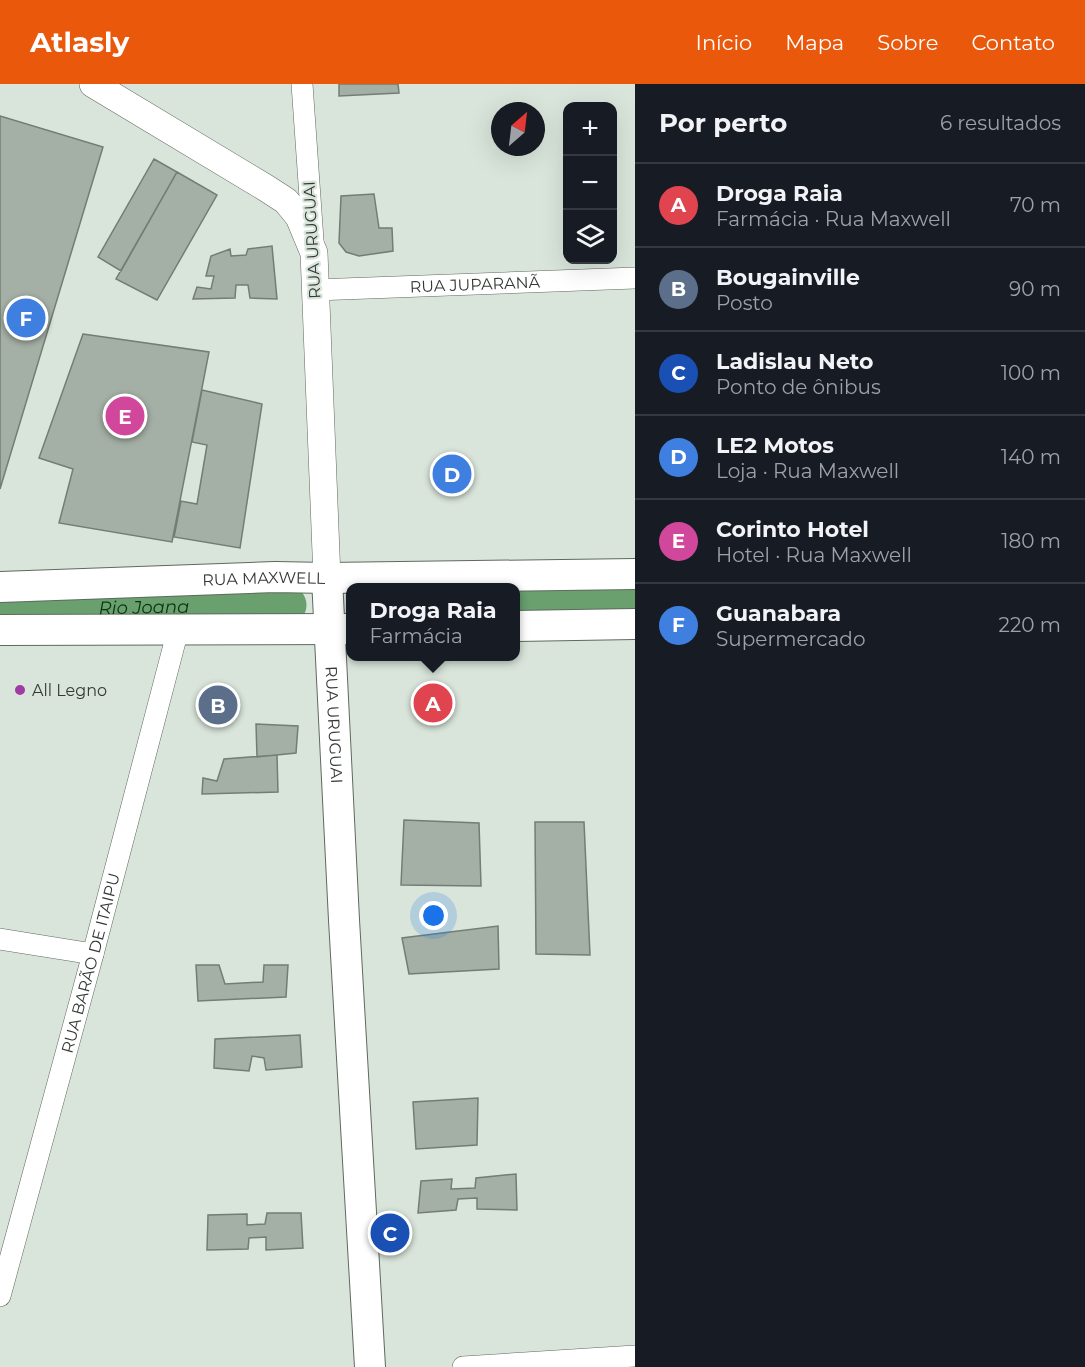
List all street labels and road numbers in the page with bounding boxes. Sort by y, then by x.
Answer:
street label: RUA URUGUAI [299,181,325,299]
street label: RUA JUPARANÃ [409,272,541,296]
street label: RUA MAXWELL [202,567,326,589]
street label: RUA URUGUAI [322,666,347,784]
street label: RUA BARÃO DE ITAIPU [57,871,123,1055]

